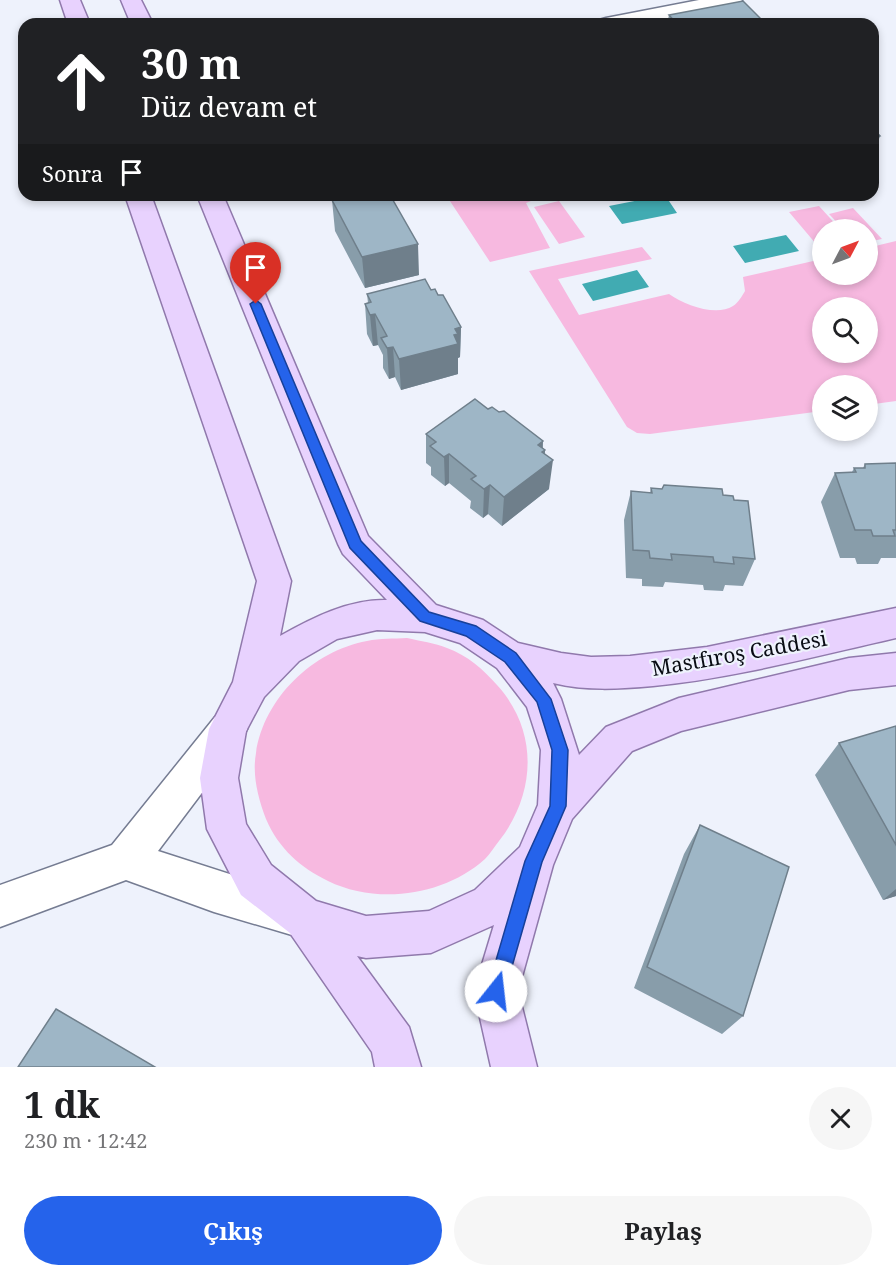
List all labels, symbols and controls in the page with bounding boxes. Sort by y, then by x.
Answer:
text: 30 m [141,34,241,91]
icon: ahead [42,42,120,120]
text: Düz devam et [141,88,317,125]
icon: arrive [115,156,148,189]
text: Sonra [42,158,103,188]
north arrow [812,219,878,285]
map controls [812,219,878,441]
pin [230,242,281,304]
icon: arrive [239,251,272,284]
button: search [812,297,878,363]
button: layers [812,375,878,441]
street label: Mastfıroş Caddesi [649,624,829,682]
position arrow [464,959,528,1023]
text: 1 dk [24,1080,100,1129]
button: close [809,1087,872,1150]
text: 230 m · 12:42 [24,1127,147,1154]
button: Çıkış [24,1196,442,1265]
button: Paylaş [454,1196,872,1265]

